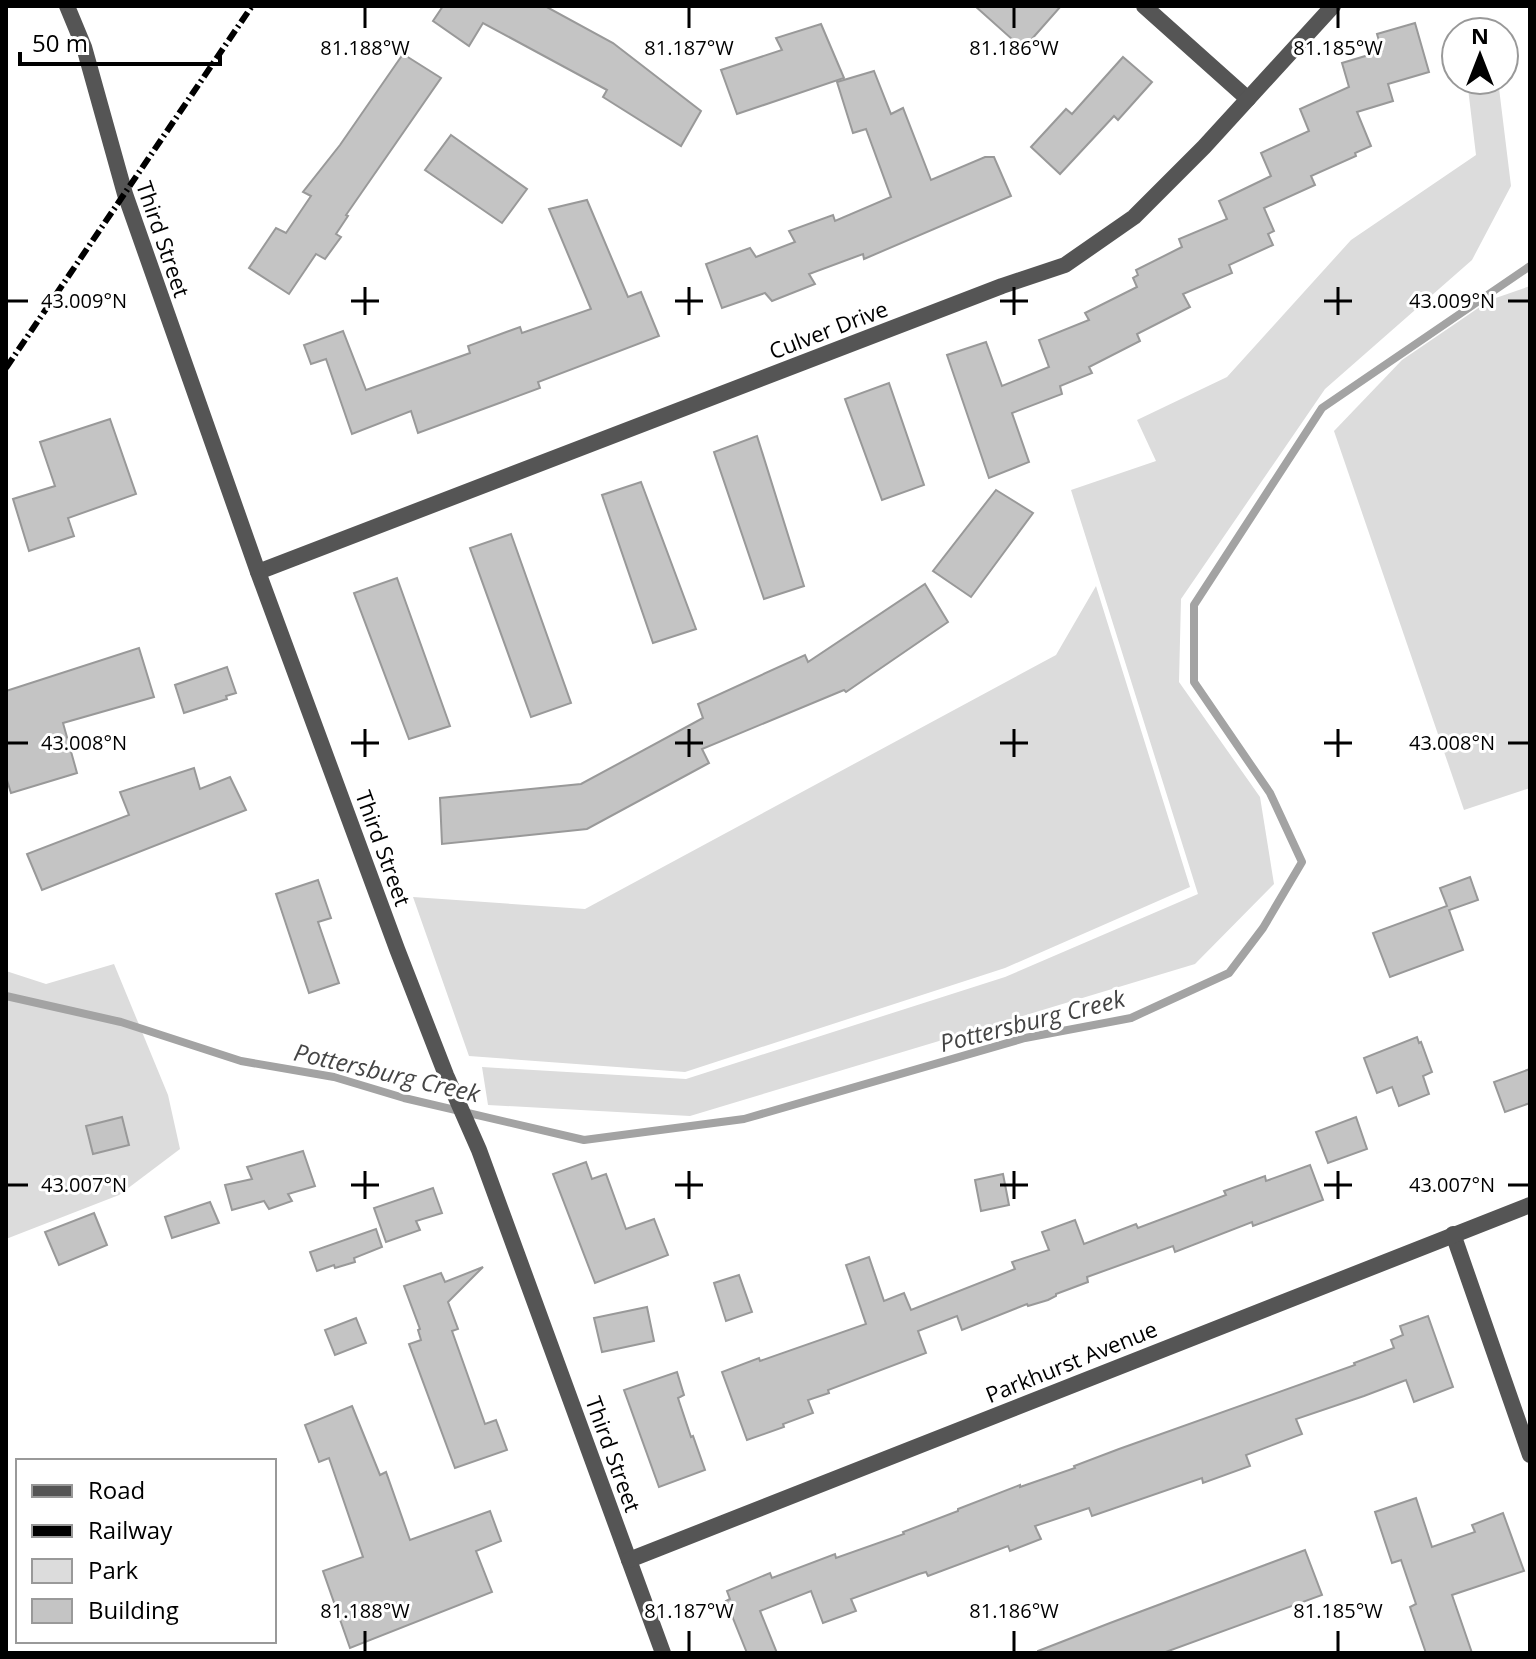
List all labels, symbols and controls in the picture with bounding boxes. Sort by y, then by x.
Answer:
scale bar [20,16,220,66]
north arrow [1440,16,1520,96]
text: N [1471,20,1489,50]
text: 50 m [32,26,88,59]
text: 81.188°W [320,34,410,61]
text: 81.187°W [644,34,734,61]
text: 81.186°W [969,34,1059,61]
text: 81.185°W [1293,34,1383,61]
street label: Third Street [130,177,198,301]
text: 43.009°N [41,287,127,314]
text: 43.009°N [1409,287,1495,314]
street label: Culver Drive [764,293,892,365]
text: 43.008°N [41,729,127,756]
text: 43.008°N [1409,729,1495,756]
street label: Third Street [349,786,419,910]
water label: Pottersburg Creek [936,981,1129,1059]
water label: Pottersburg Creek [291,1035,484,1110]
text: 43.007°N [41,1171,127,1198]
text: 43.007°N [1409,1171,1495,1198]
street label: Parkhurst Avenue [981,1313,1161,1409]
street label: Third Street [579,1392,649,1516]
legend [16,1459,276,1643]
text: Road [88,1473,145,1506]
text: Railway [88,1513,173,1546]
text: Park [88,1553,139,1586]
text: Building [88,1593,179,1626]
text: 81.188°W [320,1597,410,1624]
text: 81.187°W [644,1597,734,1624]
text: 81.186°W [969,1597,1059,1624]
text: 81.185°W [1293,1597,1383,1624]

